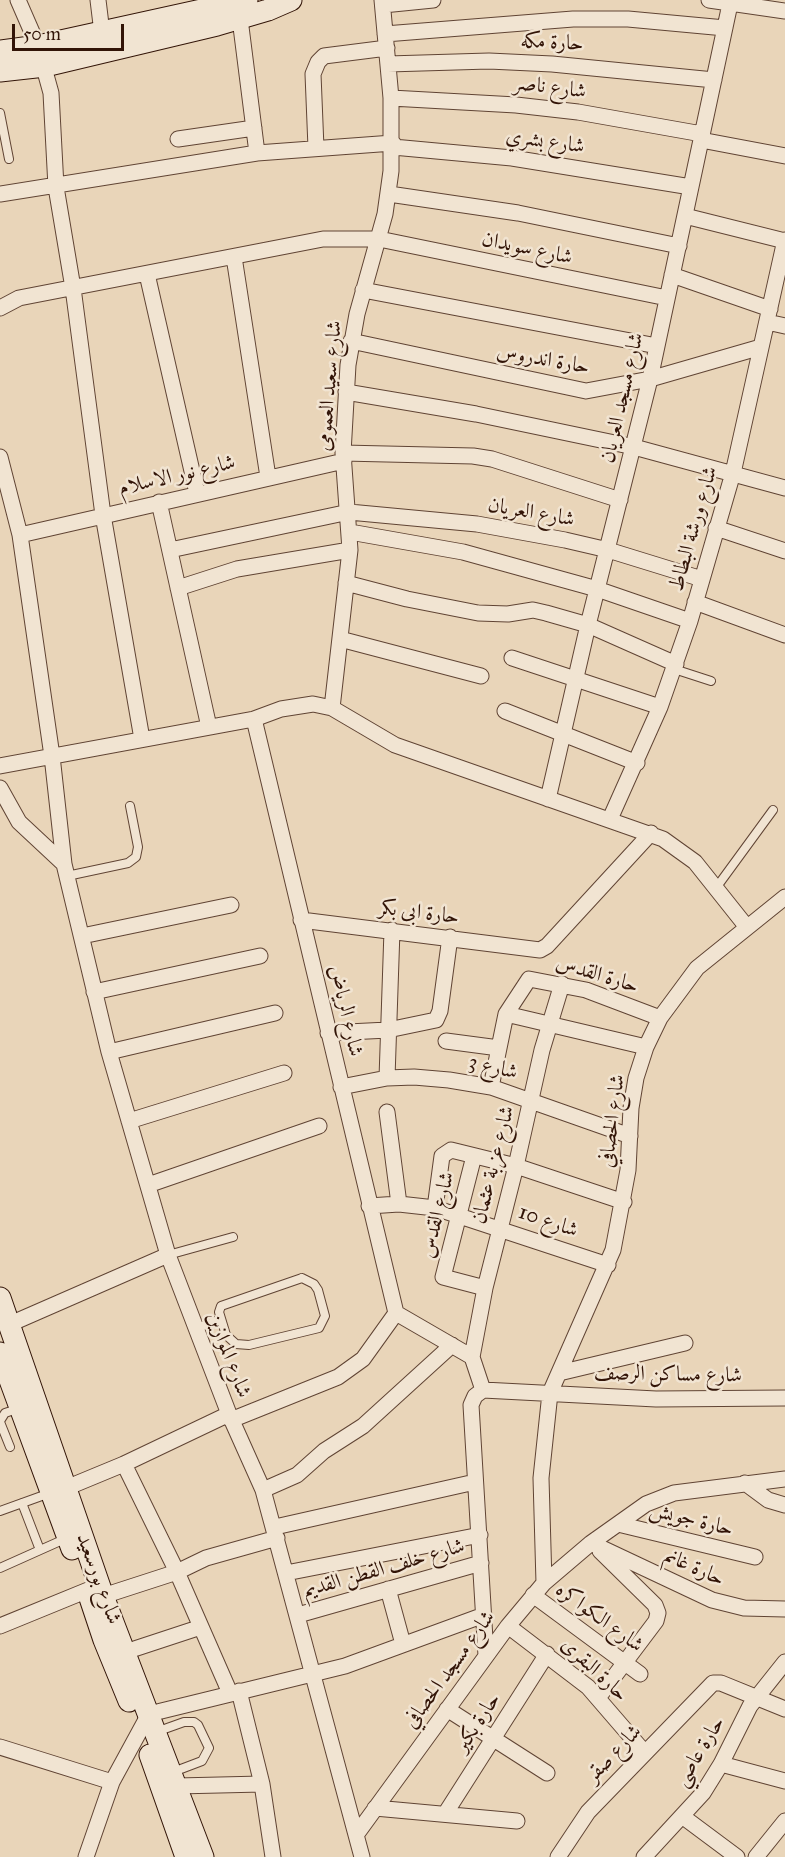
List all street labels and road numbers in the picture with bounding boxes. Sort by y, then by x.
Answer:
street label: حارة مكه [520,29,584,57]
street label: شارع ناصر [512,71,588,105]
street label: شارع بشري [504,124,586,160]
street label: شارع سويدان [479,227,575,271]
street label: شارع سعيد العمومى [312,320,348,452]
street label: شارع مسجد العريان [596,330,650,466]
street label: حارة اندروس [495,339,591,381]
street label: شارع نور الاسلام [116,450,238,502]
street label: شارع ورشة البطاط [664,464,724,594]
street label: شارع العريان [486,493,576,533]
street label: حارة ابى بكر [377,896,461,930]
street label: حارة القدس [553,951,641,999]
street label: شارع الرياض [322,963,368,1059]
street label: شارع 3 [466,1050,520,1086]
street label: شارع الحصافي [595,1073,631,1169]
street label: شارع عزبة عثمان [467,1103,521,1227]
street label: شارع القدس [415,1169,461,1261]
street label: شارع 10 [515,1200,581,1244]
street label: شارع الموازين [200,1309,256,1401]
street label: شارع مساكن الرصف [594,1361,742,1389]
street label: حارة جويش [646,1497,736,1543]
street label: شارع بورسعيد [70,1530,126,1628]
street label: شارع خلف القطن القديم [300,1534,468,1604]
street label: حارة غانم [660,1544,728,1592]
street label: شارع الكواكره [550,1578,648,1658]
street label: شارع مسجد الحصافي [399,1606,501,1734]
street label: حارة البقرى [555,1633,633,1707]
street label: حارة بكير [449,1688,507,1758]
street label: حارة عاصي [669,1712,731,1792]
street label: شارع صقر [580,1720,648,1788]

